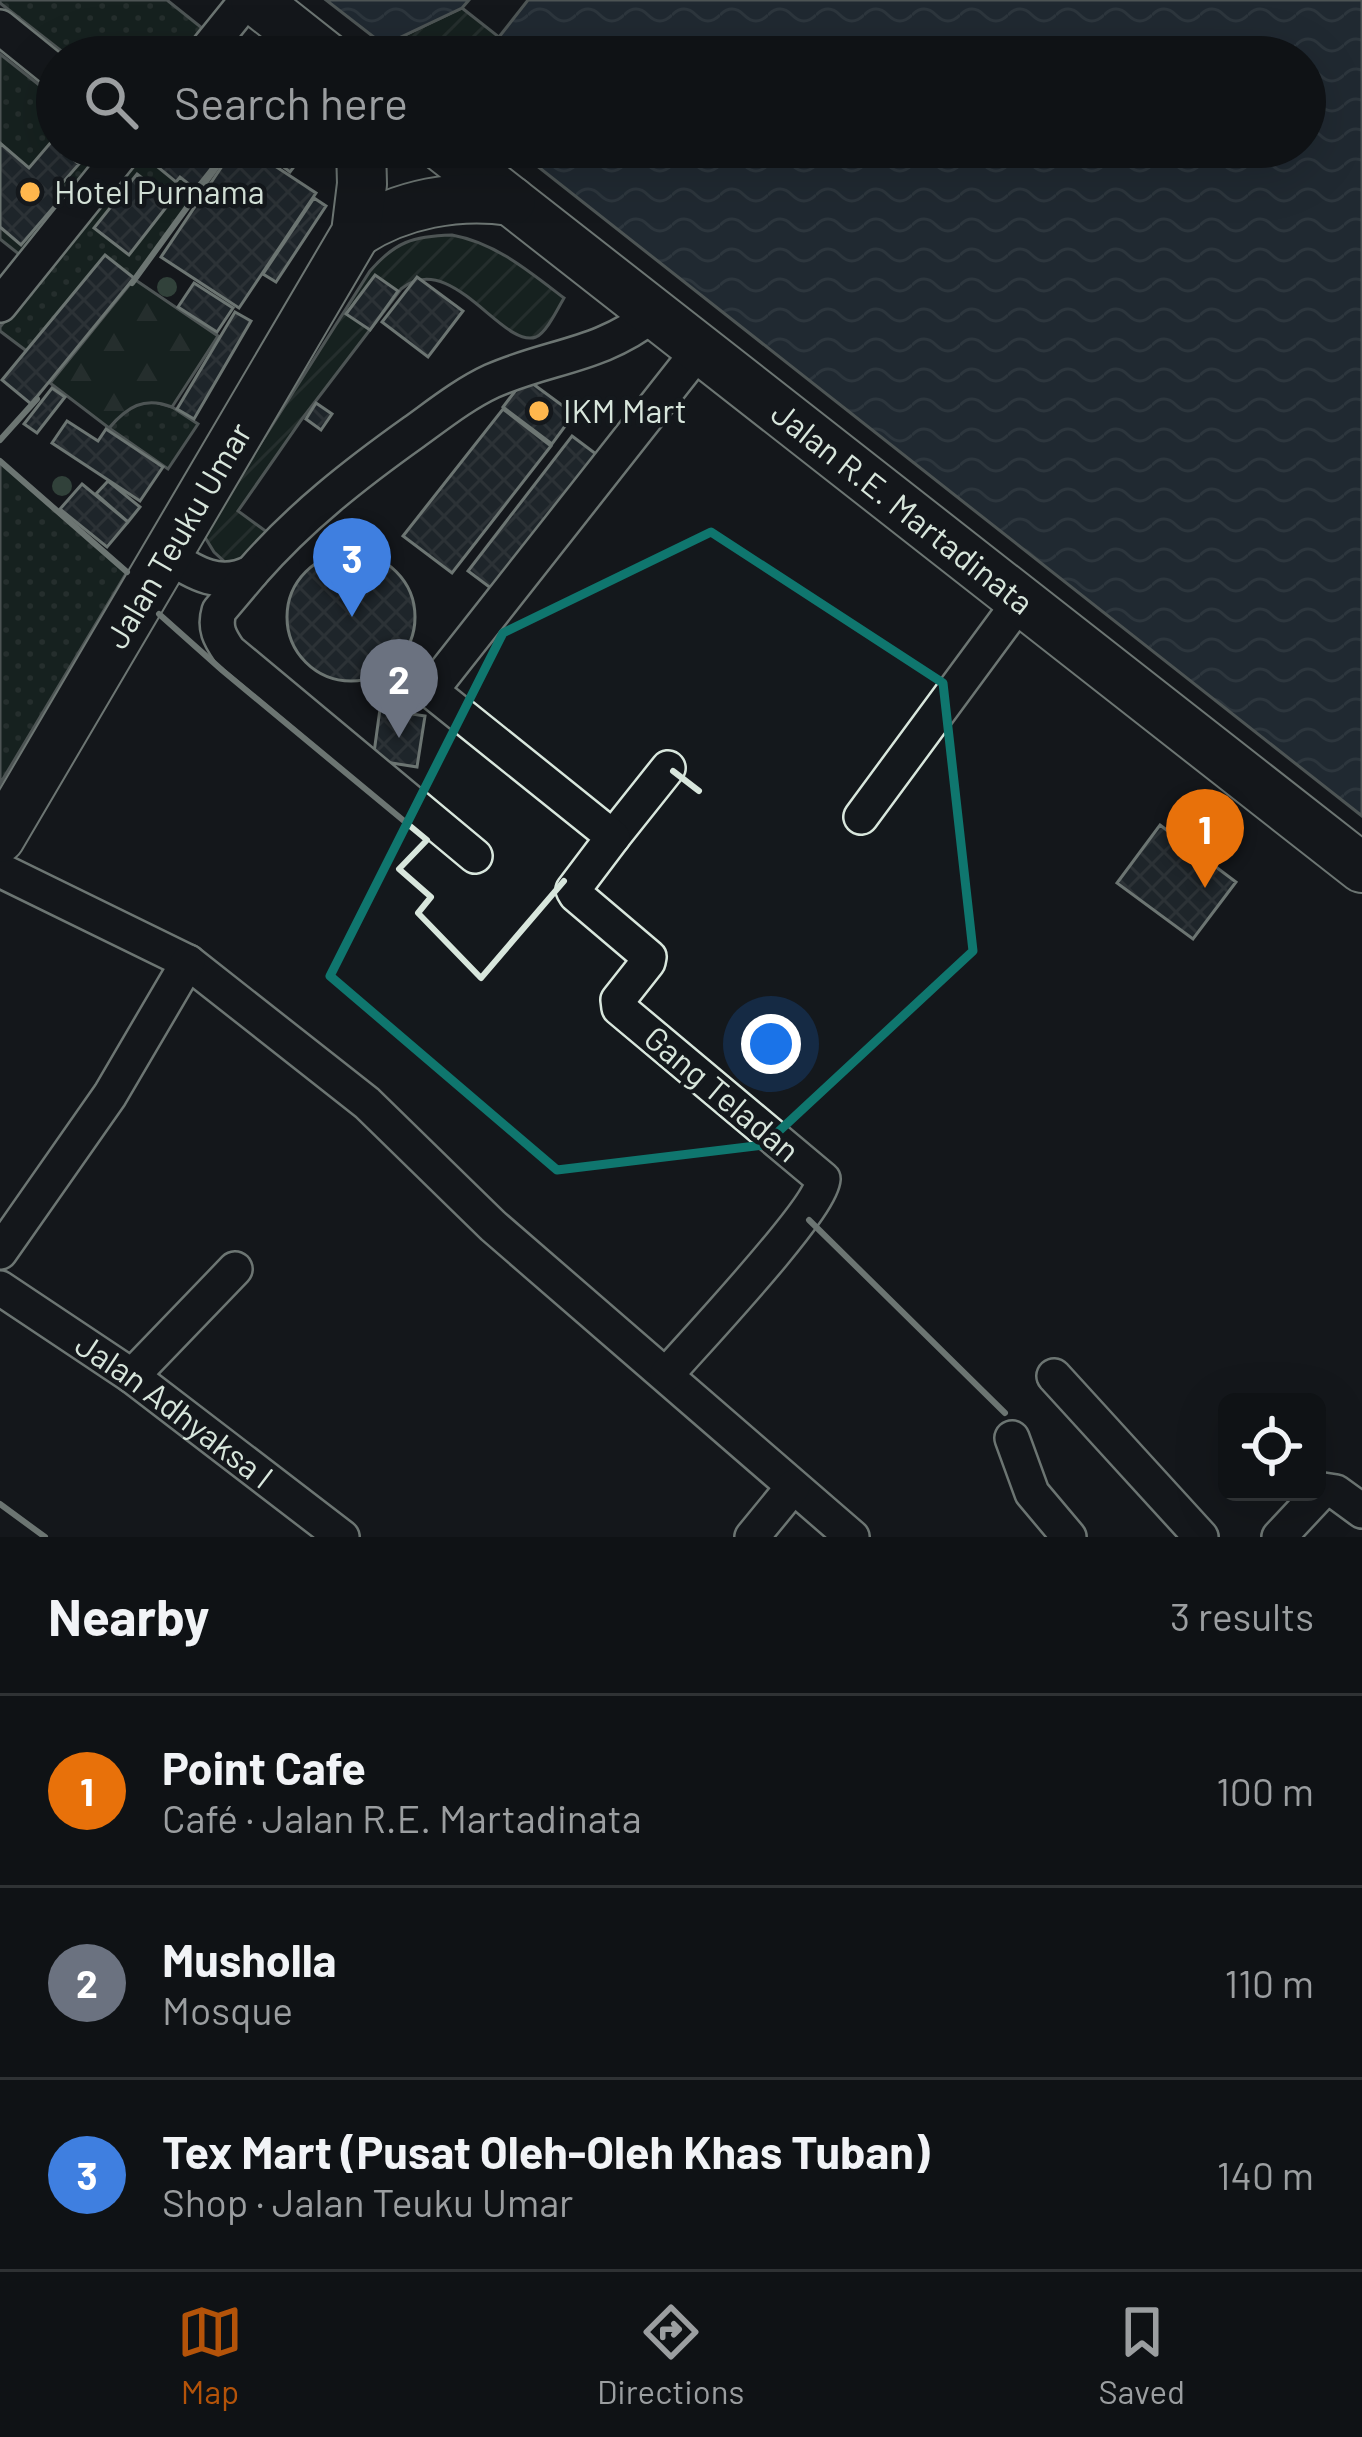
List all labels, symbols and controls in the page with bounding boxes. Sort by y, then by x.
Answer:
search box [36,36,1326,168]
icon: search [78,69,144,135]
text: Search here [174,75,408,129]
place label: Hotel Purnama [54,171,265,211]
marker: Hotel Purnama [17,179,43,205]
place label: IKM Mart [563,390,687,430]
street label: Jalan R.E. Martadinata [764,392,1042,622]
marker: IKM Mart [526,398,552,424]
street label: Jalan Teuku Umar [95,415,259,655]
pin: 3 [313,518,391,617]
pin: 2 [360,639,438,738]
pin: 1 [1166,789,1244,888]
your location [741,1014,801,1074]
street label: Gang Teladan [637,1017,808,1170]
street label: Jalan Adhyaksa I [69,1323,282,1496]
map controls [1218,1393,1326,1501]
button: locate [1218,1393,1326,1501]
text: Nearby [48,1585,209,1646]
text: 3 results [1170,1592,1314,1639]
text: Point Cafe [162,1740,366,1794]
text: 1 [80,1767,94,1814]
text: 100 m [1216,1767,1314,1814]
text: Café · Jalan R.E. Martadinata [162,1794,642,1841]
text: Musholla [162,1932,337,1986]
text: 2 [76,1959,98,2006]
text: 110 m [1224,1959,1314,2006]
text: Mosque [162,1986,293,2033]
text: Tex Mart (Pusat Oleh-Oleh Khas Tuban) [162,2124,930,2178]
text: 3 [76,2151,98,2198]
text: 140 m [1217,2151,1314,2198]
text: Shop · Jalan Teuku Umar [162,2178,573,2225]
tab: Map [177,2299,243,2411]
tab: Directions [597,2299,744,2411]
tab: Saved [1098,2299,1185,2411]

